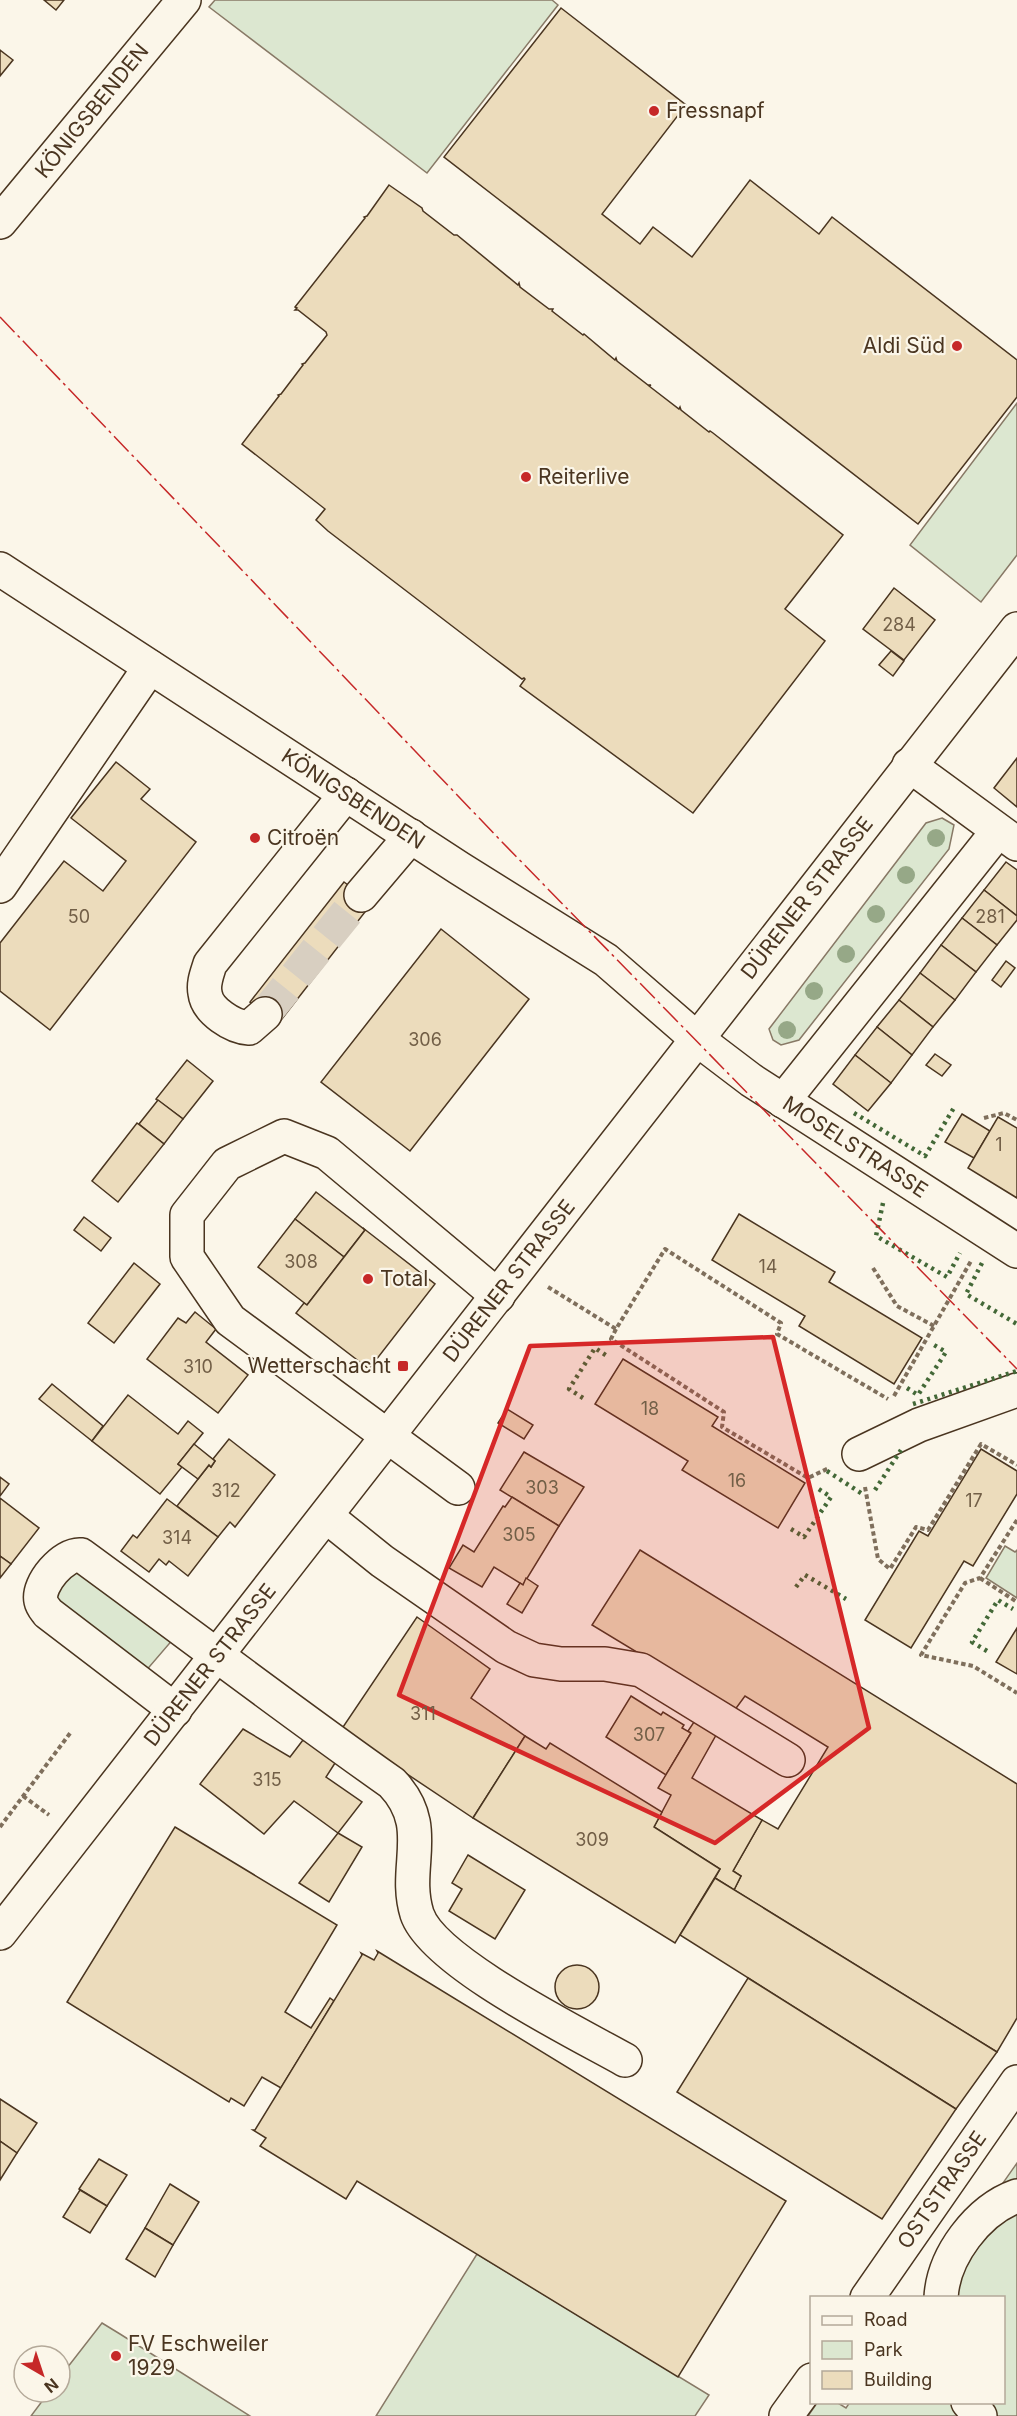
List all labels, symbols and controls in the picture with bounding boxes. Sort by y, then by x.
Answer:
street label: KÖNIGSBENDEN [30,38,154,183]
place label: Fressnapf [666,98,765,123]
marker: Fressnapf [647,104,661,118]
place label: Aldi Süd [863,333,945,358]
marker: Aldi Süd [950,339,964,353]
place label: Reiterlive [538,464,630,489]
marker: Reiterlive [519,470,533,484]
house number: 284 [882,614,916,635]
street label: KÖNIGSBENDEN [277,743,430,854]
street label: DÜRENER STRASSE [735,811,878,984]
place label: Citroën [267,825,339,850]
marker: Citroën [248,831,262,845]
house number: 50 [68,906,90,927]
house number: 281 [975,906,1005,927]
house number: 306 [408,1029,442,1050]
street label: MOSELSTRASSE [778,1090,932,1203]
house number: 1 [995,1134,1003,1155]
street label: DÜRENER STRASSE [437,1194,580,1367]
house number: 308 [284,1251,318,1272]
house number: 14 [759,1256,777,1277]
place label: Total [380,1266,428,1291]
marker: Total [361,1272,375,1286]
place label: Wetterschacht [247,1353,391,1378]
house number: 310 [183,1356,213,1377]
marker: Wetterschacht [396,1359,410,1373]
house number: 18 [641,1398,659,1419]
house number: 16 [728,1470,746,1491]
house number: 303 [525,1477,559,1498]
house number: 312 [211,1480,241,1501]
house number: 17 [965,1490,983,1511]
house number: 305 [502,1524,536,1545]
house number: 314 [162,1527,192,1548]
street label: DÜRENER STRASSE [138,1578,281,1751]
house number: 311 [410,1703,436,1724]
house number: 307 [633,1724,665,1745]
house number: 315 [252,1769,282,1790]
house number: 309 [575,1829,609,1850]
street label: OSTSTRASSE [892,2126,991,2253]
legend [810,2296,1005,2404]
text: Road [864,2309,907,2330]
place label: FV Eschweiler 1929 [128,2331,268,2380]
text: Park [864,2339,903,2360]
north arrow [12,2344,72,2404]
marker: FV Eschweiler 1929 [109,2349,123,2363]
text: Building [864,2369,932,2390]
text: N [40,2374,62,2397]

